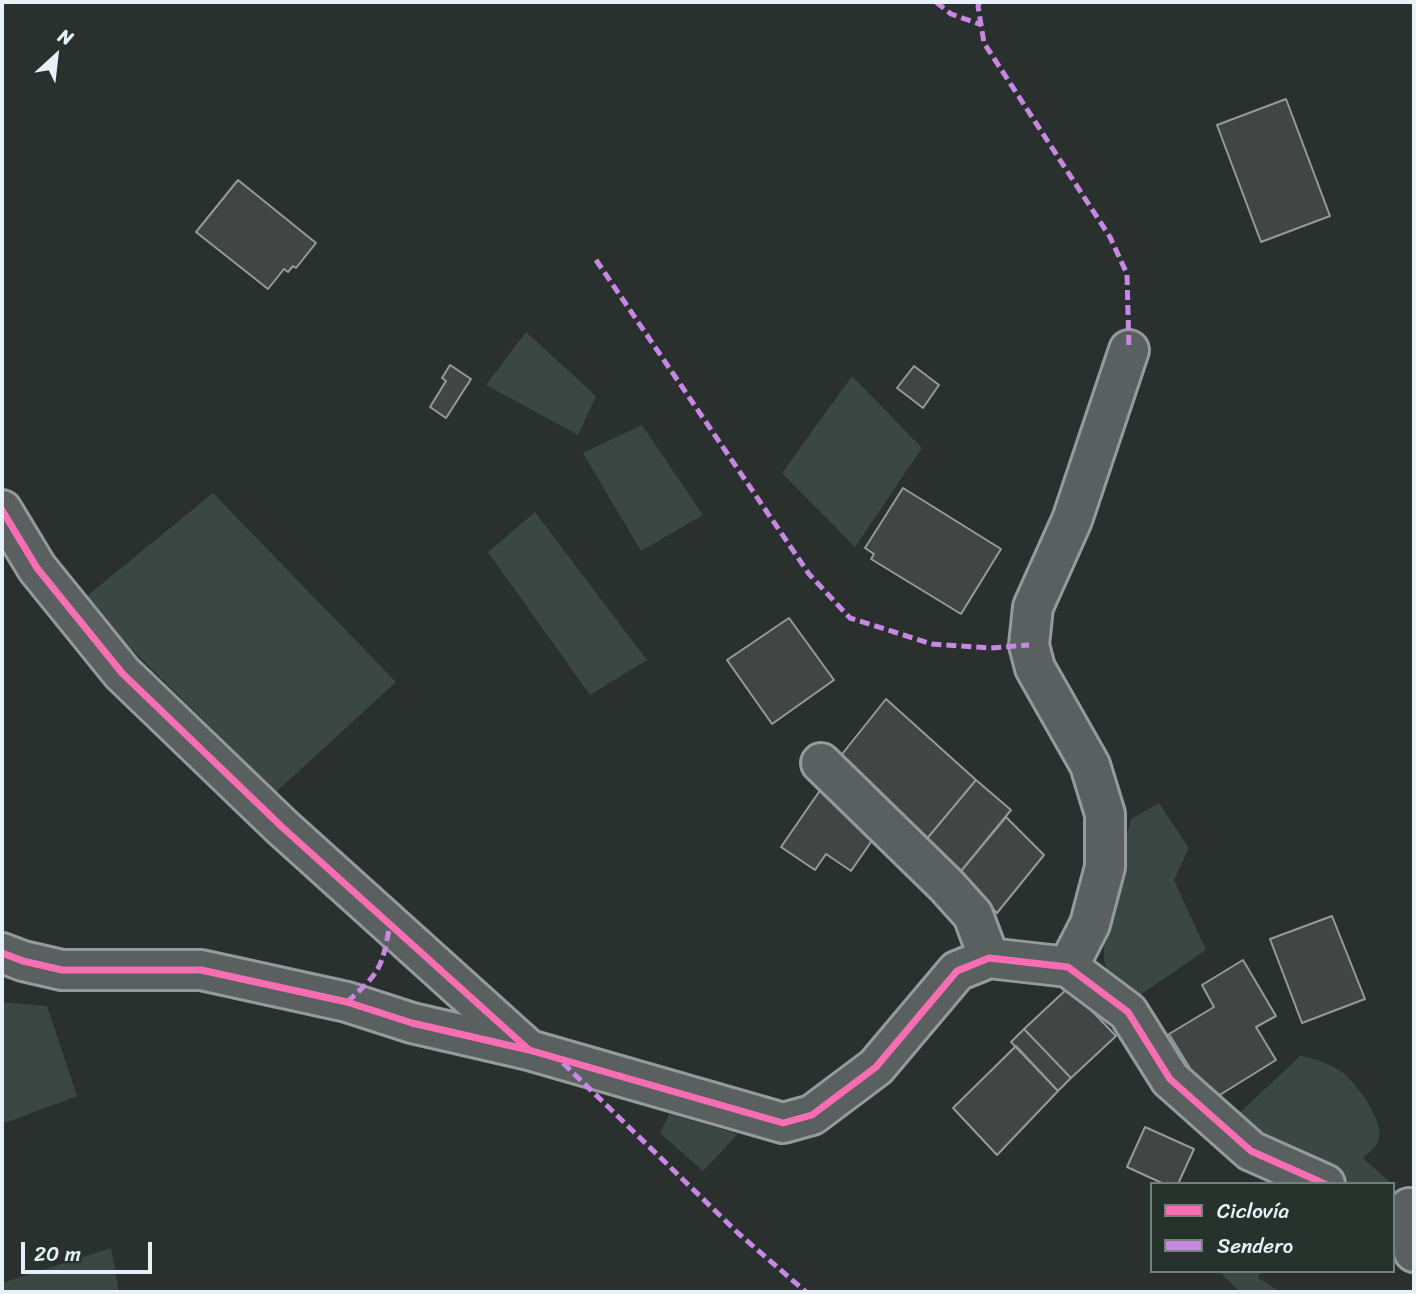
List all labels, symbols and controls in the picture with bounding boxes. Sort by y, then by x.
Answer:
text: N [52,19,79,55]
north arrow [21,21,91,91]
legend [1150,1182,1395,1273]
text: Ciclovía [1217,1192,1289,1230]
text: Sendero [1217,1227,1293,1265]
scale bar [24,1228,156,1272]
text: 20 m [34,1235,81,1273]

